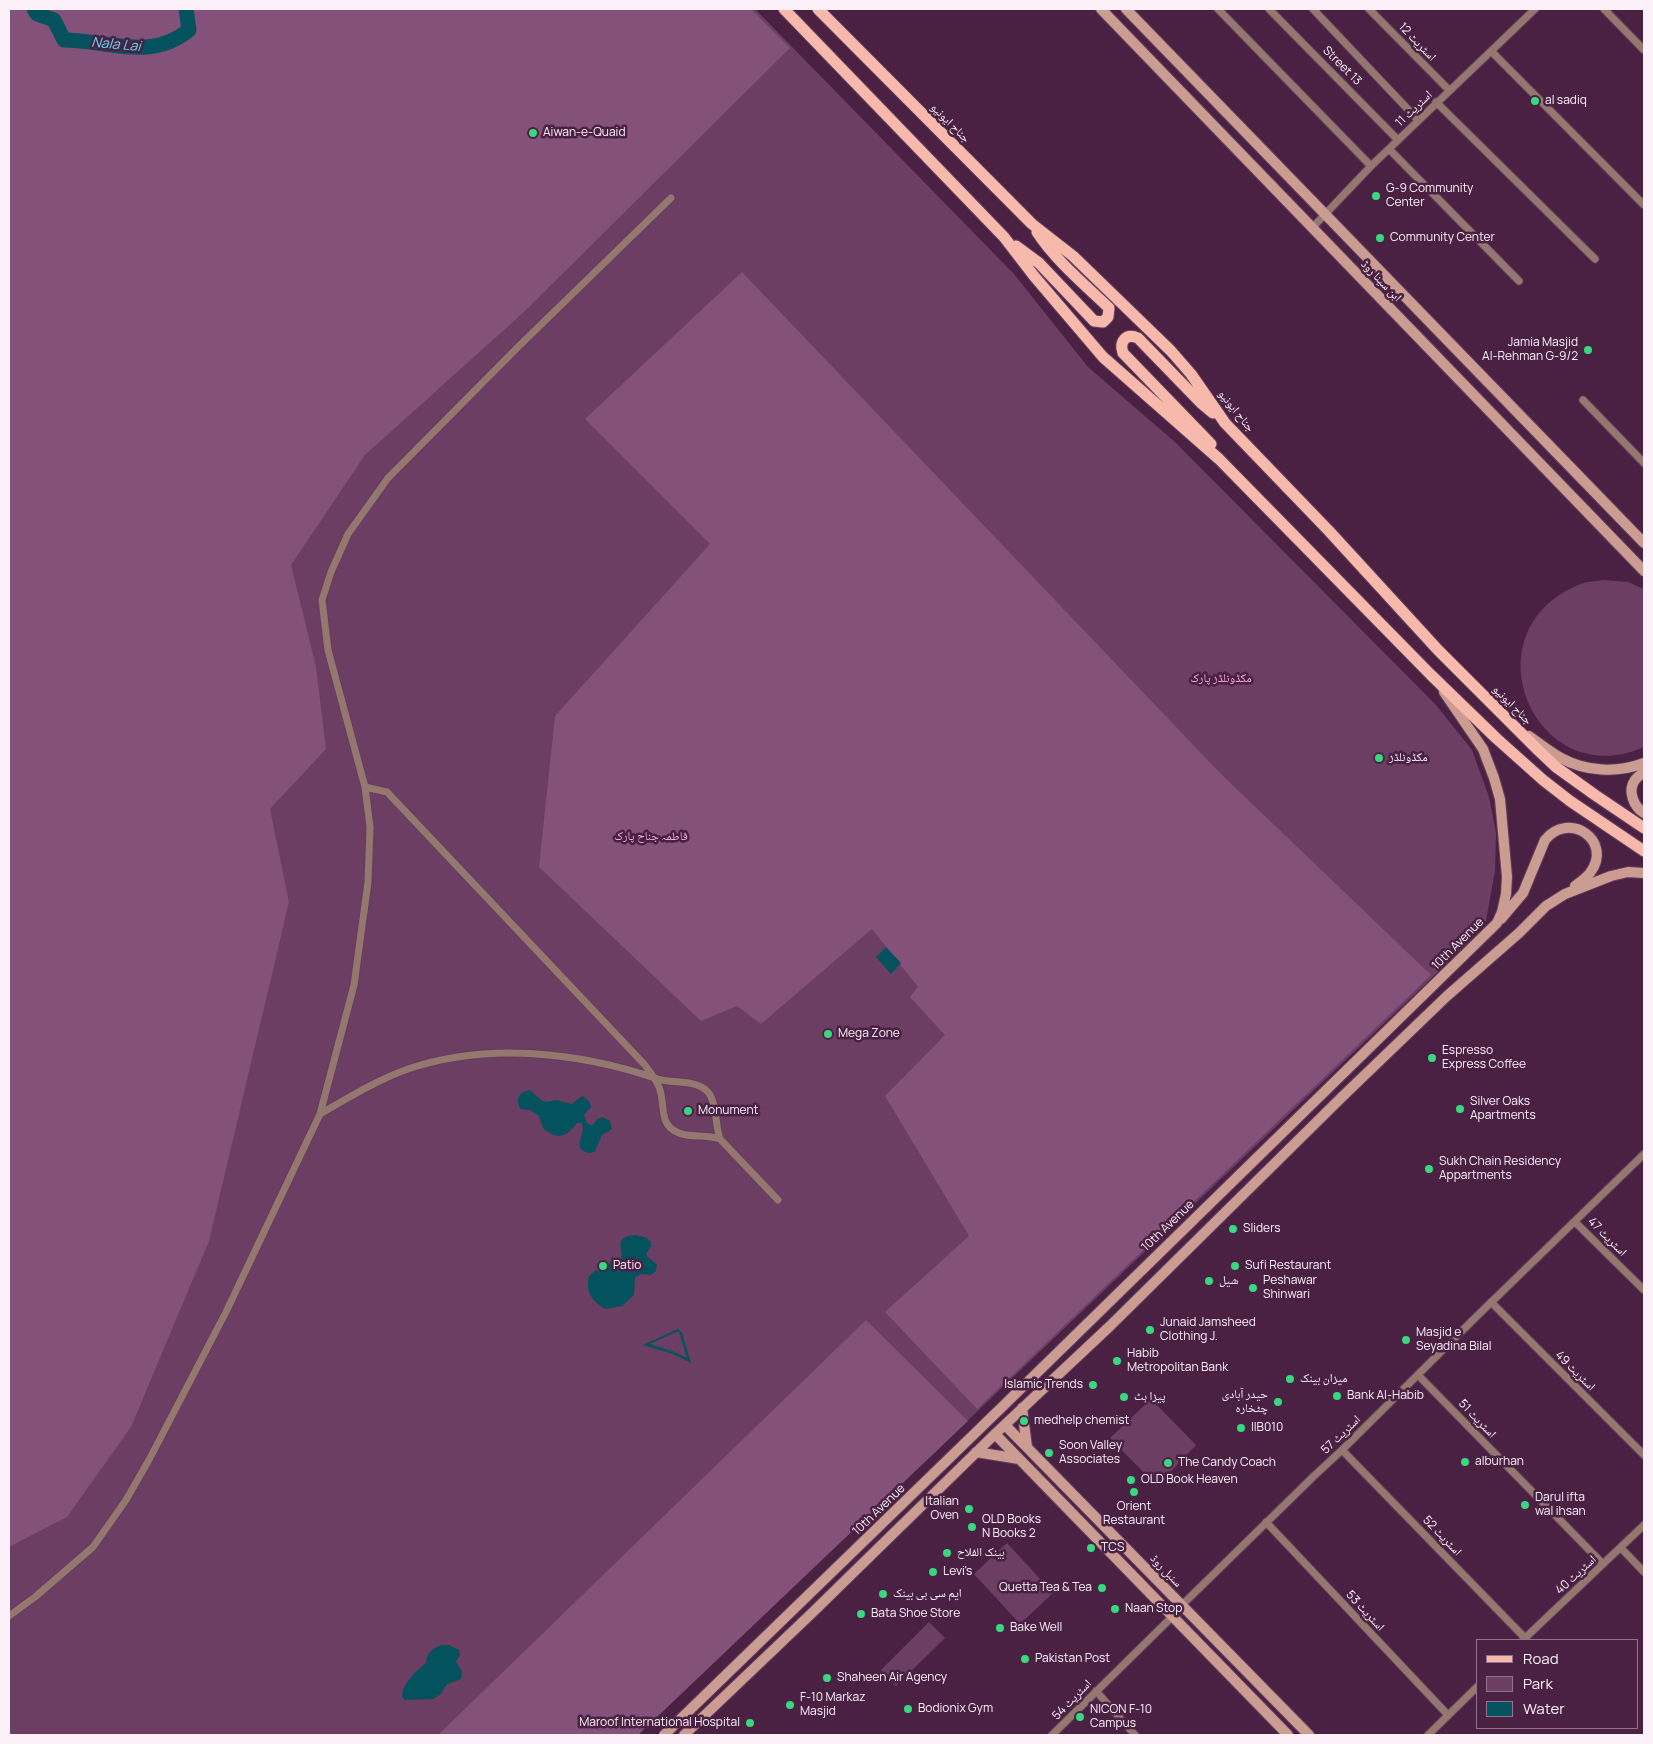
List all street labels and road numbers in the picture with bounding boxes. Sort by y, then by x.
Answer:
street label: اسٹریٹ 12 [1395,20,1439,64]
street label: Street 13 [1320,44,1364,88]
street label: اسٹریٹ 11 [1393,88,1435,130]
street label: جناح ایونیو [927,100,973,146]
street label: ابن سینا روڈ [1358,257,1404,305]
street label: جناح ایونیو [1215,387,1257,435]
street label: جناح ایونیو [1489,682,1535,728]
street label: 10th Avenue [1429,915,1487,973]
street label: 10th Avenue [1139,1197,1197,1255]
street label: اسٹریٹ 47 [1584,1214,1630,1260]
street label: اسٹریٹ 49 [1552,1348,1598,1394]
street label: اسٹریٹ 51 [1455,1397,1499,1441]
street label: اسٹریٹ 57 [1318,1413,1364,1457]
street label: 10th Avenue [850,1481,908,1539]
street label: اسٹریٹ 52 [1420,1513,1464,1559]
street label: سنبل روڈ [1147,1552,1185,1590]
street label: اسٹریٹ 40 [1553,1552,1599,1598]
street label: اسٹریٹ 53 [1343,1588,1387,1634]
street label: اسٹریٹ 54 [1049,1677,1095,1723]

